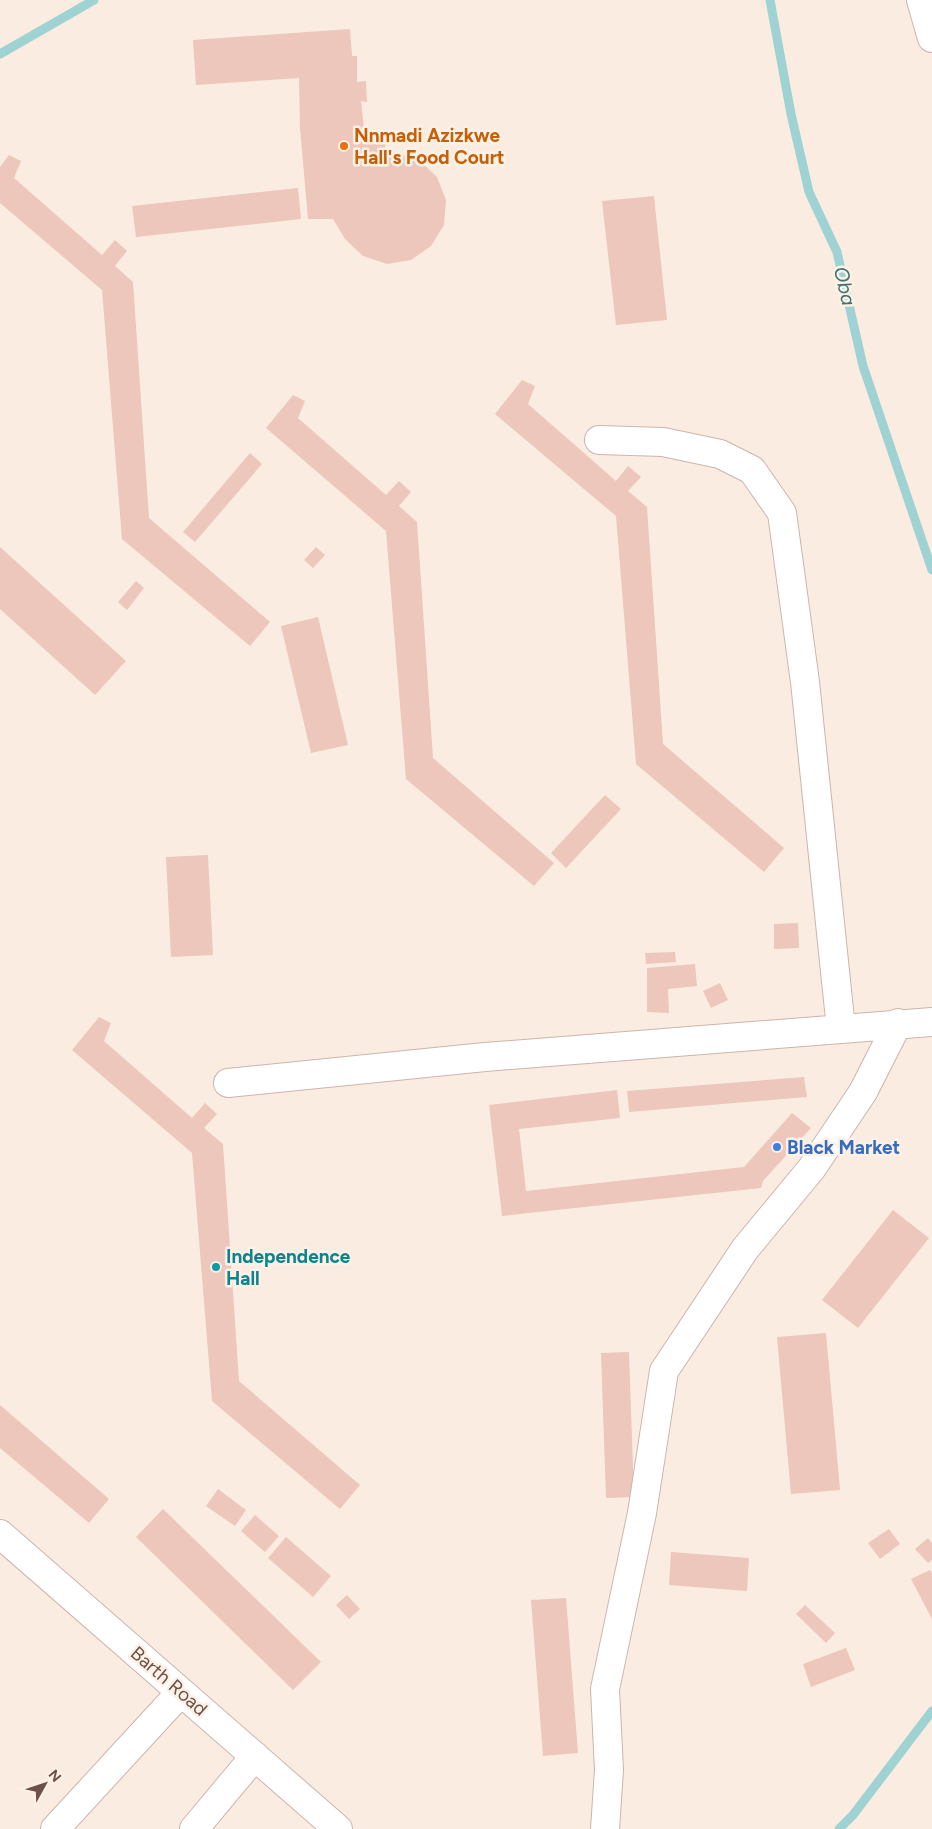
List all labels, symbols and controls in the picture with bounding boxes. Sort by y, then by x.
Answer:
place label: Nnmadi Azizkwe Hall's Food Court [354,124,505,169]
marker: Nnmadi Azizkwe Hall's Food Court [338,140,350,152]
water label: Oba [829,264,861,308]
place label: Black Market [787,1136,900,1159]
marker: Black Market [771,1141,783,1153]
place label: Independence Hall [226,1245,351,1290]
marker: Independence Hall [210,1261,222,1273]
street label: Barth Road [126,1642,212,1720]
north arrow [20,1759,70,1809]
text: N [45,1766,65,1786]

